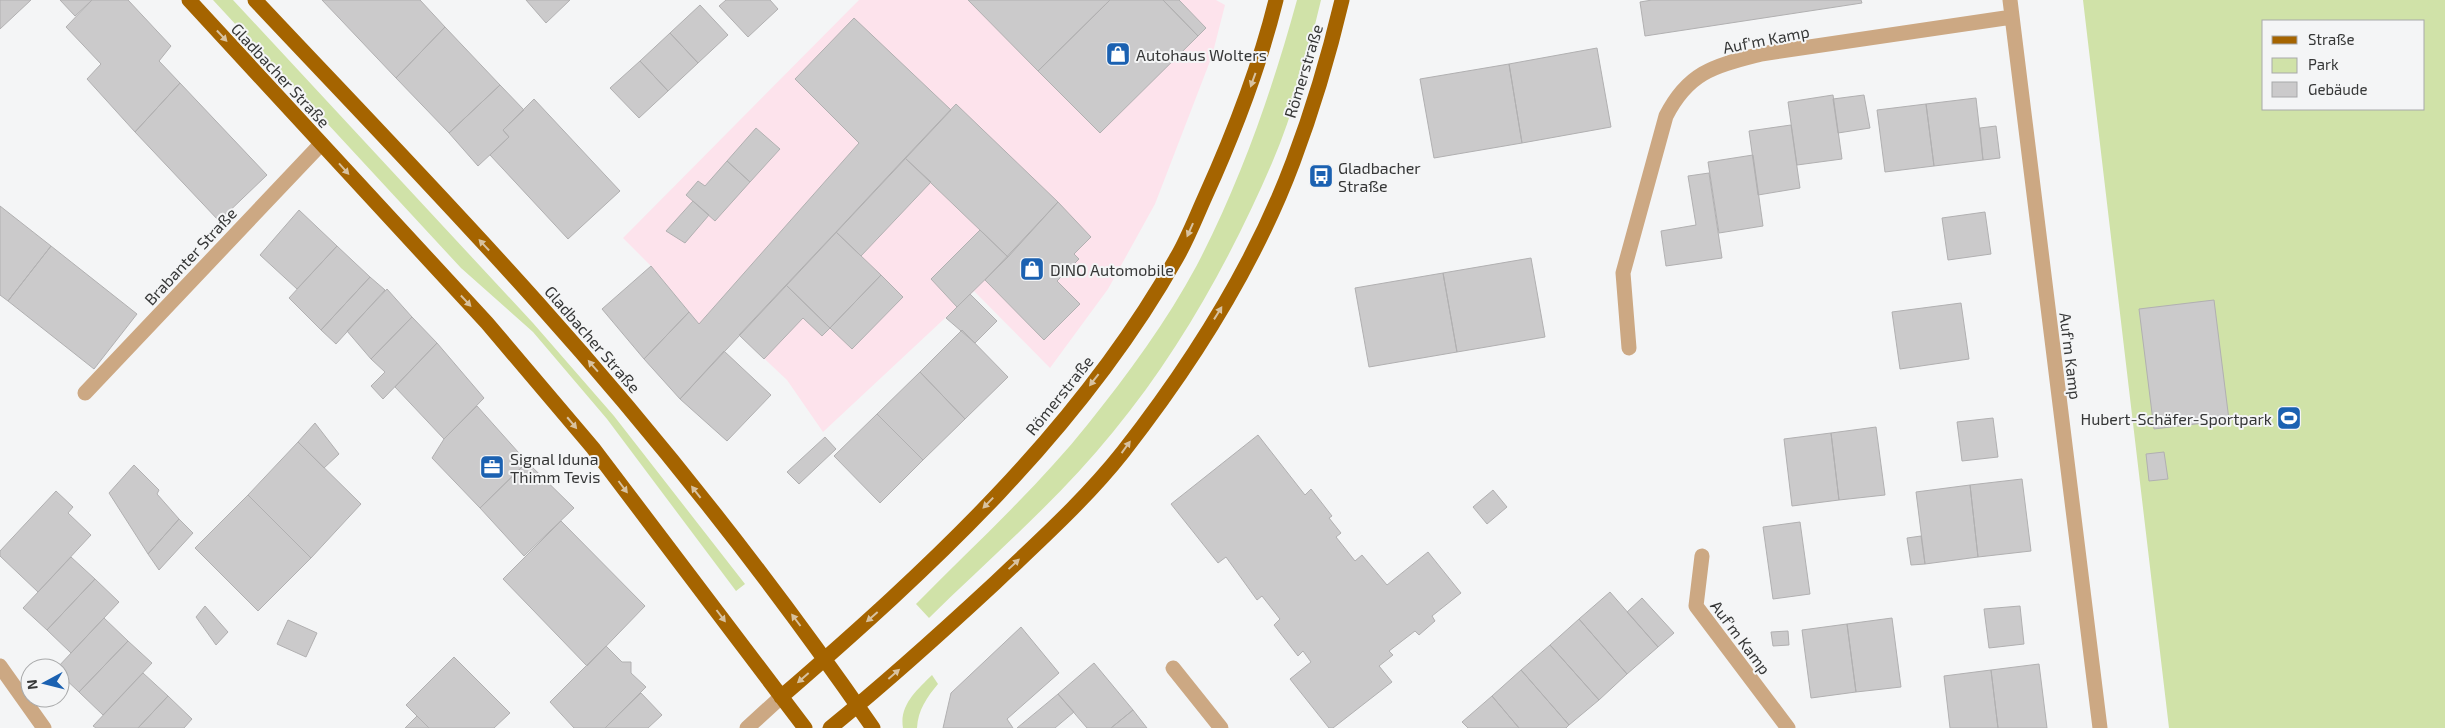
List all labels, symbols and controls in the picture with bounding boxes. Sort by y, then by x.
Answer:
street label: Gladbacher Straße [228,19,334,131]
legend [2262,20,2425,110]
street label: Auf'm Kamp [1721,21,1811,57]
street label: Römerstraße [1280,22,1326,120]
one-way arrow [216,29,228,41]
text: Straße [2308,30,2354,48]
shop icon: Autohaus Wolters [1105,41,1131,67]
place label: Autohaus Wolters [1136,45,1267,64]
text: Park [2308,55,2339,73]
one-way arrow [1248,73,1256,88]
text: Gebäude [2308,80,2367,98]
place label: Gladbacher Straße [1338,158,1421,195]
one-way arrow [338,162,349,175]
bus stop icon: Gladbacher Straße [1308,163,1334,189]
street label: Brabanter Straße [140,203,240,309]
one-way arrow [1185,223,1193,237]
one-way arrow [479,239,490,251]
shop icon: DINO Automobile [1019,256,1045,282]
place label: DINO Automobile [1050,260,1174,279]
street label: Gladbacher Straße [541,282,645,396]
one-way arrow [460,294,472,306]
one-way arrow [1213,306,1222,319]
street label: Auf'm Kamp [2056,311,2086,401]
street label: Römerstraße [1021,351,1097,439]
one-way arrow [588,360,599,372]
one-way arrow [1089,373,1099,387]
sports icon: Hubert-Schäfer-Sportpark [2276,405,2302,431]
place label: Hubert-Schäfer-Sportpark [2080,409,2272,428]
one-way arrow [566,417,578,429]
one-way arrow [1121,440,1131,454]
place label: Signal Iduna Thimm Tevis [510,449,600,486]
office icon: Signal Iduna Thimm Tevis [479,454,505,480]
one-way arrow [617,480,628,493]
one-way arrow [691,485,701,498]
one-way arrow [982,497,994,509]
one-way arrow [1008,558,1020,570]
street label: Auf'm Kamp [1707,596,1775,678]
one-way arrow [716,609,726,623]
one-way arrow [866,612,879,623]
one-way arrow [791,613,801,627]
north arrow [20,658,70,708]
one-way arrow [888,668,900,680]
one-way arrow [797,672,810,683]
text: N [23,679,41,691]

